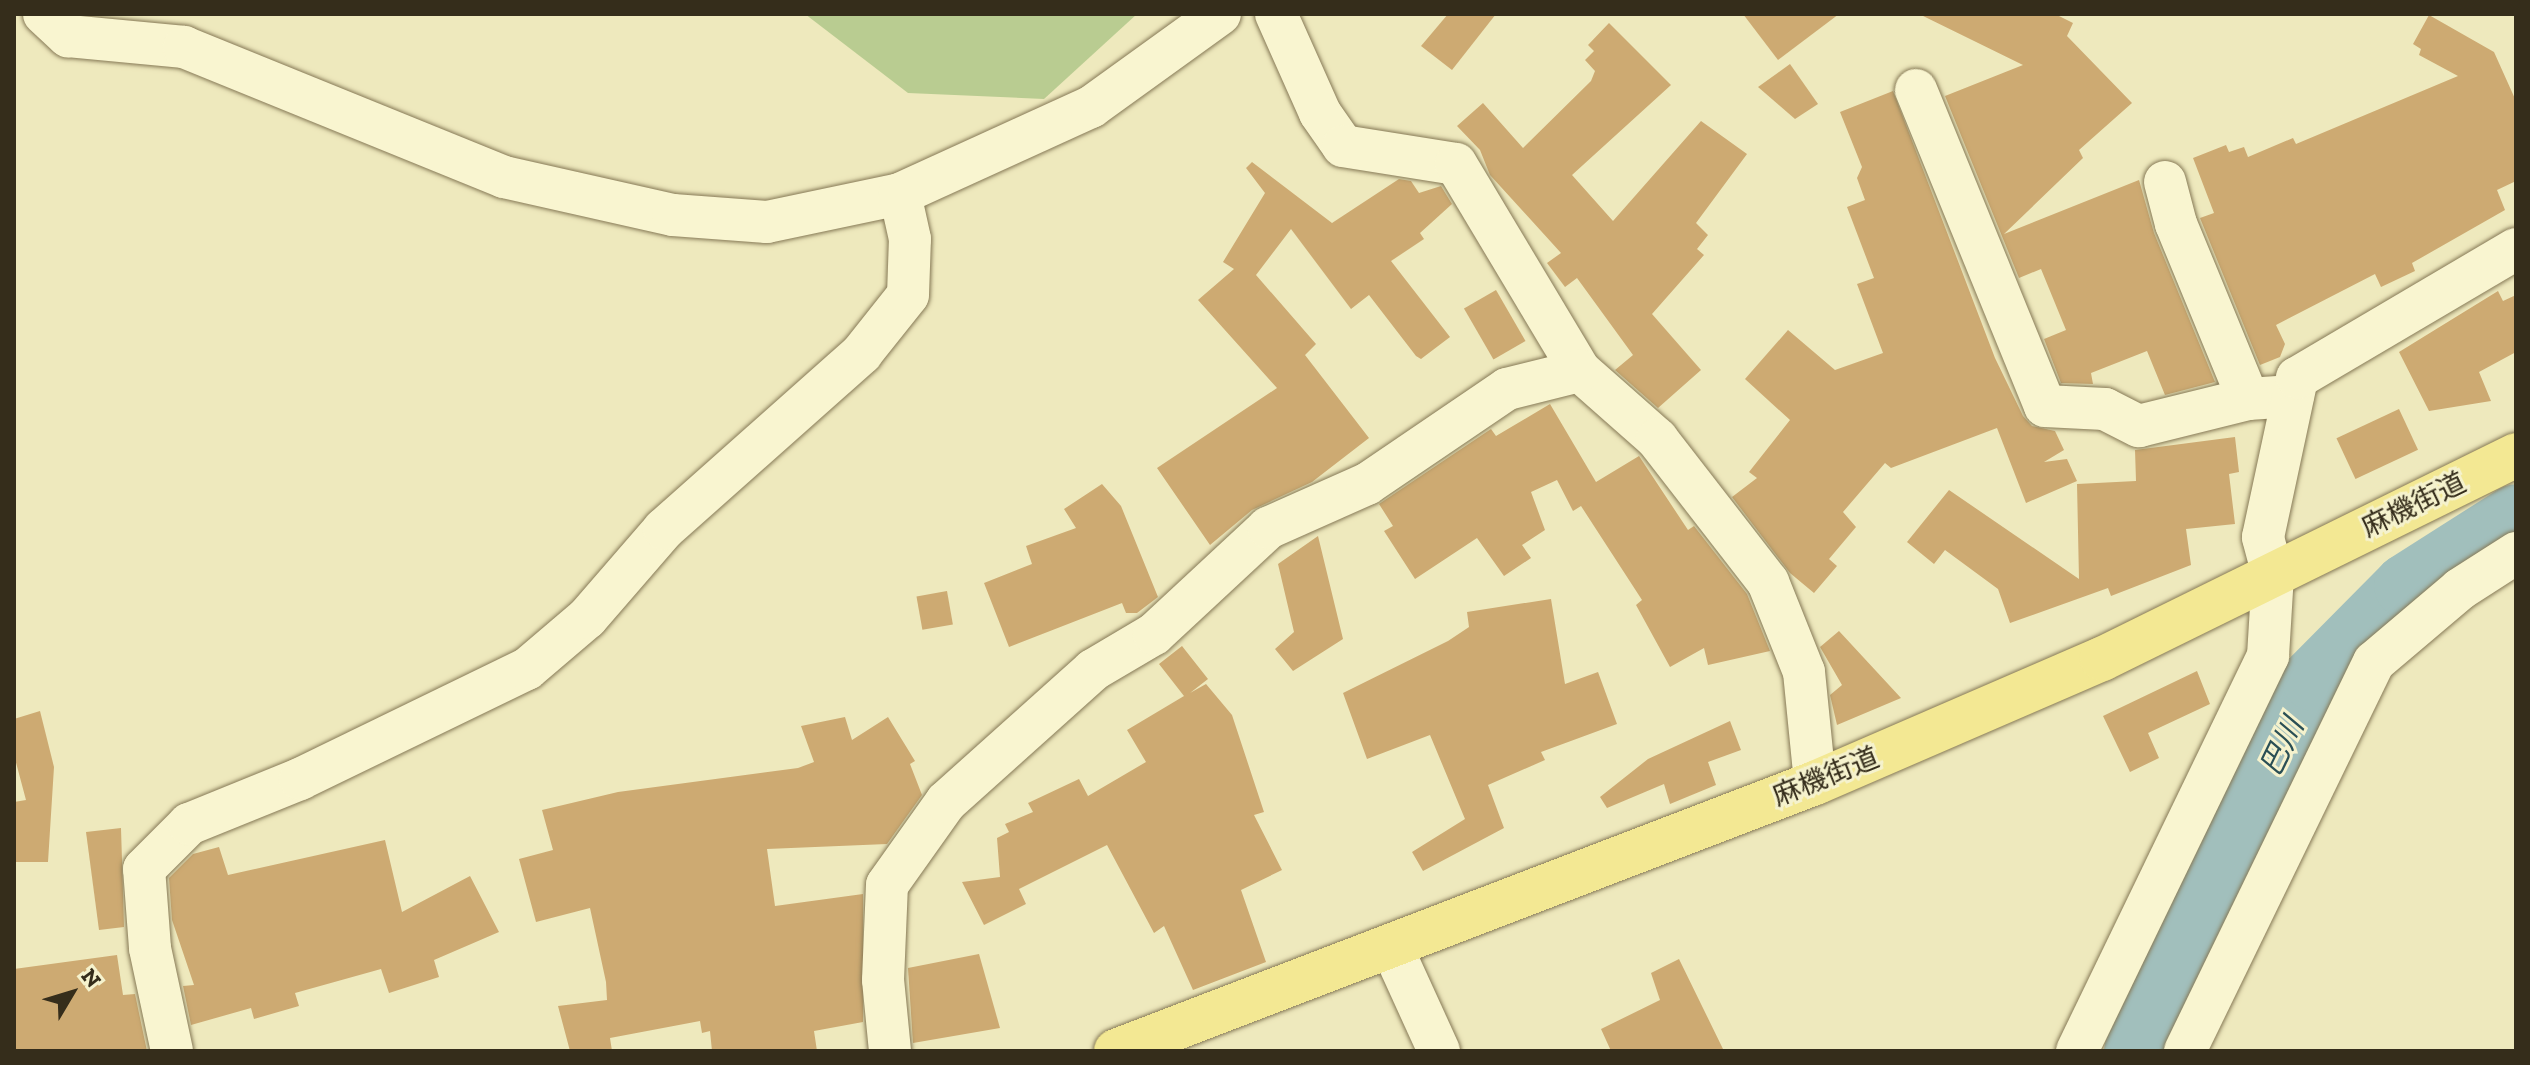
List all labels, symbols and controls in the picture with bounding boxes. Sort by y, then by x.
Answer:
street label: 麻機街道 [2356,465,2472,545]
water label: 巴川 [2253,712,2311,782]
street label: 麻機街道 [1768,740,1884,814]
north arrow [32,953,112,1033]
text: N [76,963,107,993]

